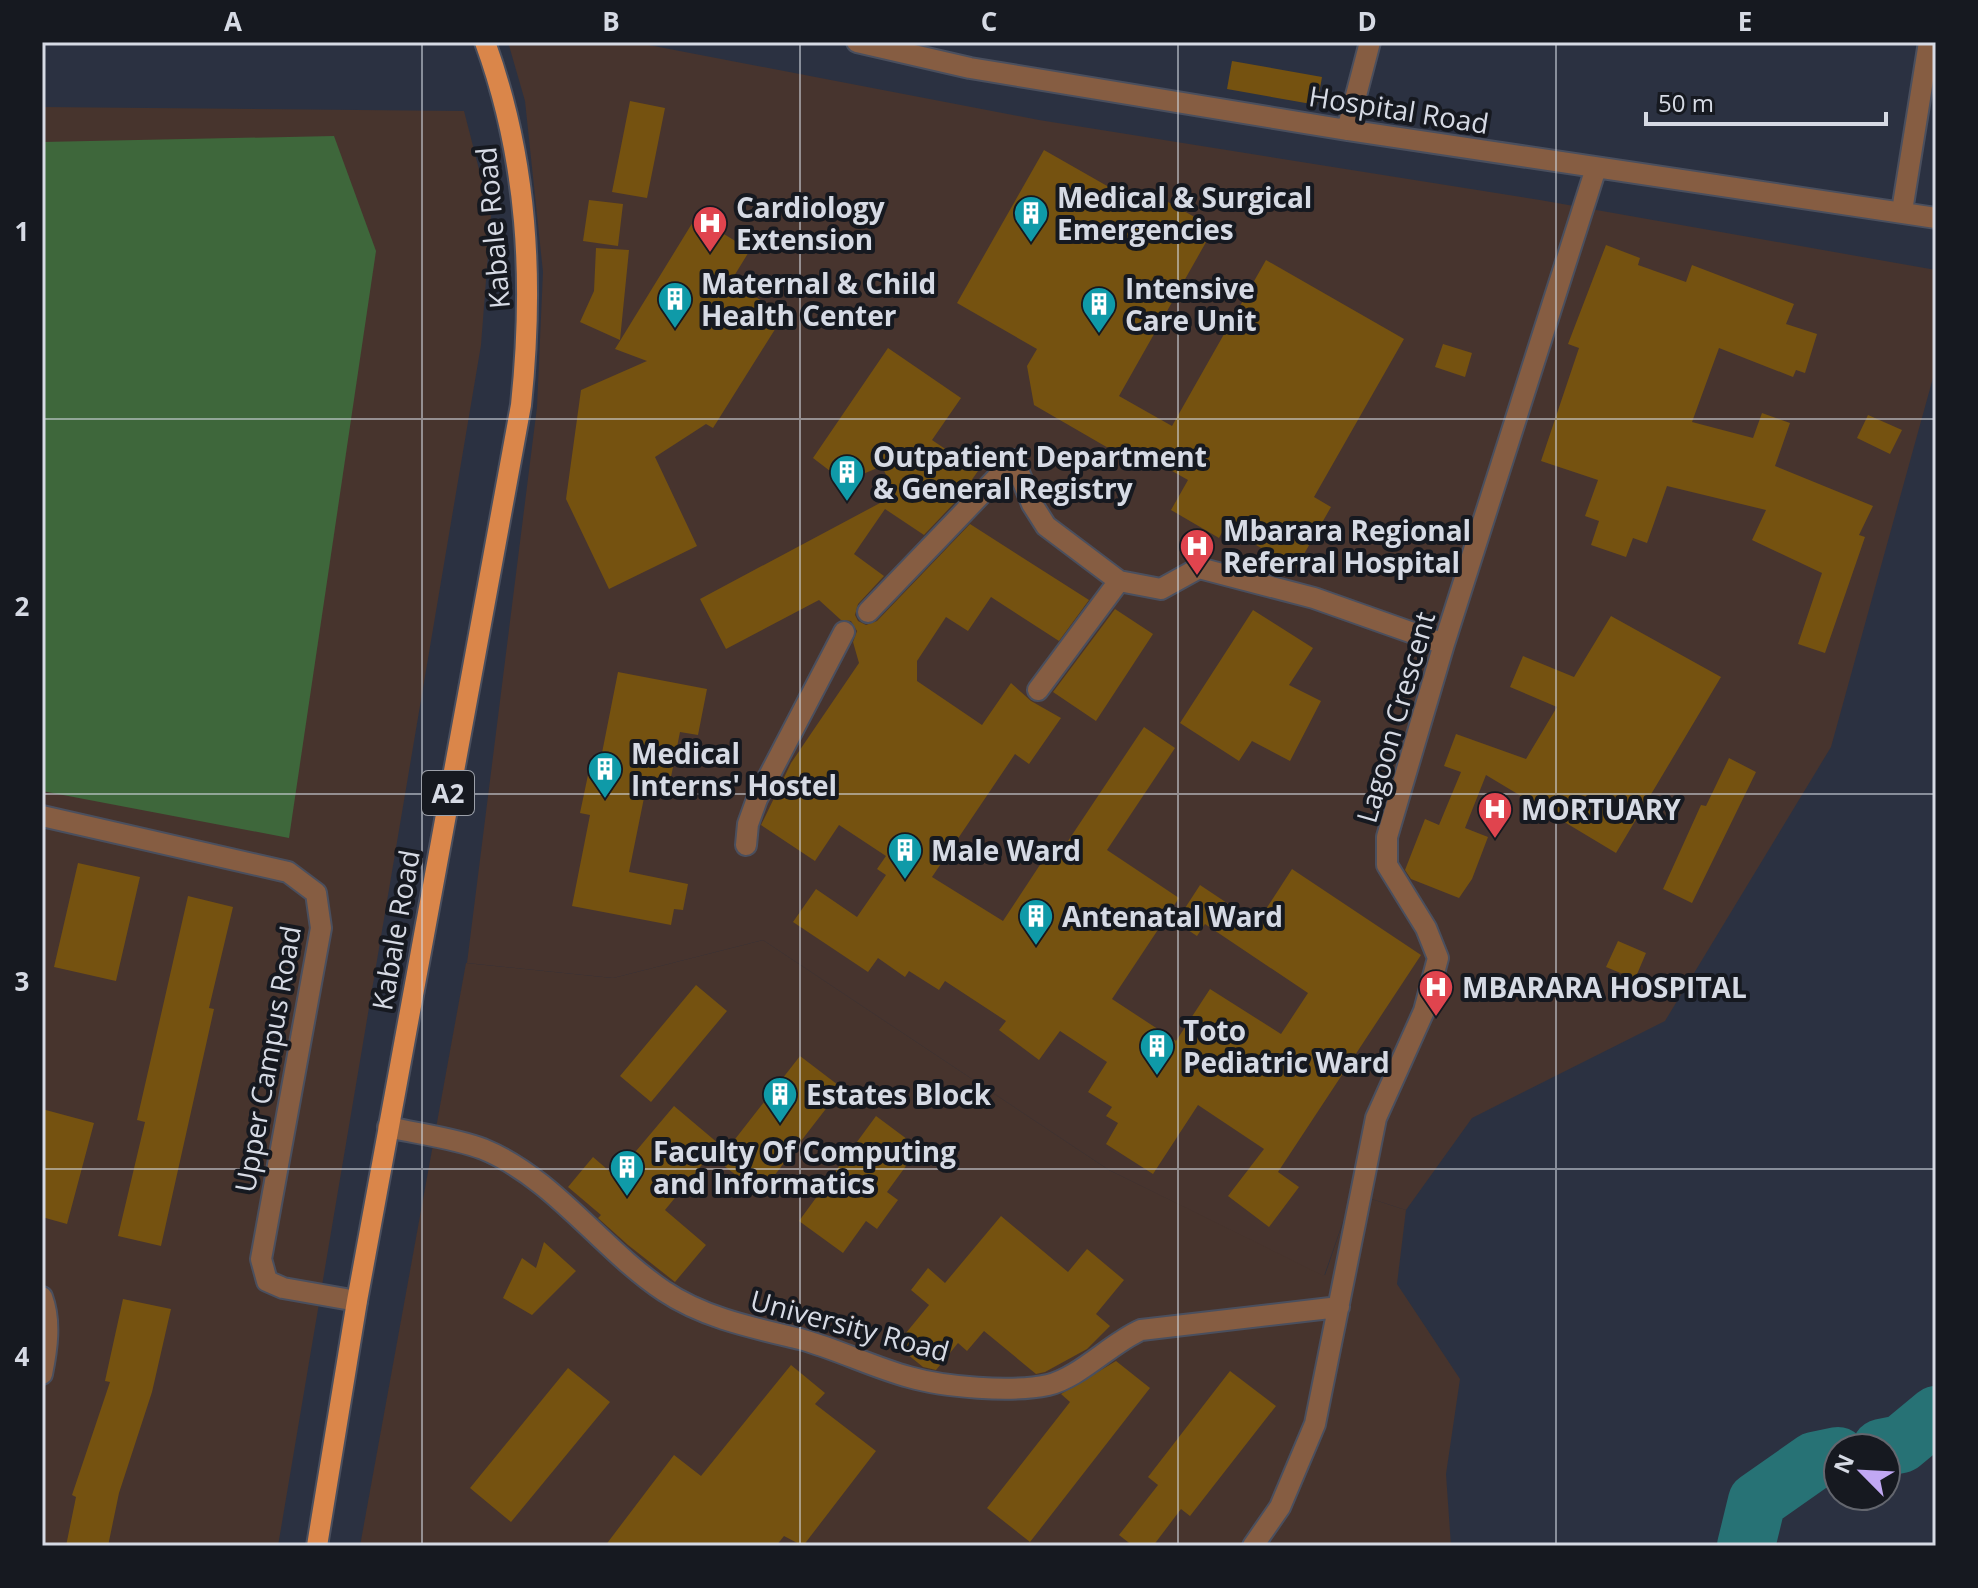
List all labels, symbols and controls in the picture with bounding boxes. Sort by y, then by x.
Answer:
text: A [224,3,242,39]
text: B [602,3,620,39]
text: C [981,3,997,39]
text: D [1357,3,1377,39]
text: E [1738,3,1752,39]
street label: Hospital Road [1306,76,1492,142]
scale bar [1646,76,1886,126]
text: 50 m [1658,86,1714,119]
street label: Kabale Road [466,146,518,310]
place label: Medical & Surgical Emergencies [1057,178,1312,248]
place label: Cardiology Extension [736,188,885,258]
building icon: Medical & Surgical Emergencies [1012,194,1050,244]
hospital icon: Cardiology Extension [691,204,729,254]
text: 1 [15,213,29,249]
place label: Maternal & Child Health Center [701,264,936,334]
place label: Intensive Care Unit [1125,269,1257,339]
building icon: Maternal & Child Health Center [656,280,694,330]
building icon: Intensive Care Unit [1080,285,1118,335]
place label: Outpatient Department & General Registry [873,437,1207,507]
building icon: Outpatient Department & General Registry [828,453,866,503]
place label: Mbarara Regional Referral Hospital [1223,511,1471,581]
hospital icon: Mbarara Regional Referral Hospital [1178,527,1216,577]
text: 2 [15,588,30,624]
street label: Lagoon Crescent [1347,607,1443,827]
place label: Medical Interns' Hostel [631,734,837,804]
building icon: Medical Interns' Hostel [586,750,624,800]
road number: A2 [422,771,474,815]
hospital icon: MORTUARY [1476,790,1514,840]
place label: MORTUARY [1521,790,1681,828]
building icon: Male Ward [886,831,924,881]
place label: Male Ward [931,831,1081,869]
street label: Kabale Road [362,847,428,1013]
building icon: Antenatal Ward [1017,897,1055,947]
place label: Antenatal Ward [1062,897,1283,935]
street label: Upper Campus Road [225,923,309,1195]
text: 3 [15,963,29,999]
hospital icon: MBARARA HOSPITAL [1417,968,1455,1018]
place label: MBARARA HOSPITAL [1462,968,1747,1006]
place label: Toto Pediatric Ward [1183,1011,1390,1081]
building icon: Toto Pediatric Ward [1138,1027,1176,1077]
building icon: Estates Block [761,1075,799,1125]
place label: Estates Block [806,1075,992,1113]
place label: Faculty Of Computing and Informatics [653,1132,956,1202]
building icon: Faculty Of Computing and Informatics [608,1148,646,1198]
street label: University Road [746,1280,954,1370]
text: 4 [15,1338,30,1374]
north arrow [1822,1432,1902,1512]
text: N [1825,1449,1860,1478]

